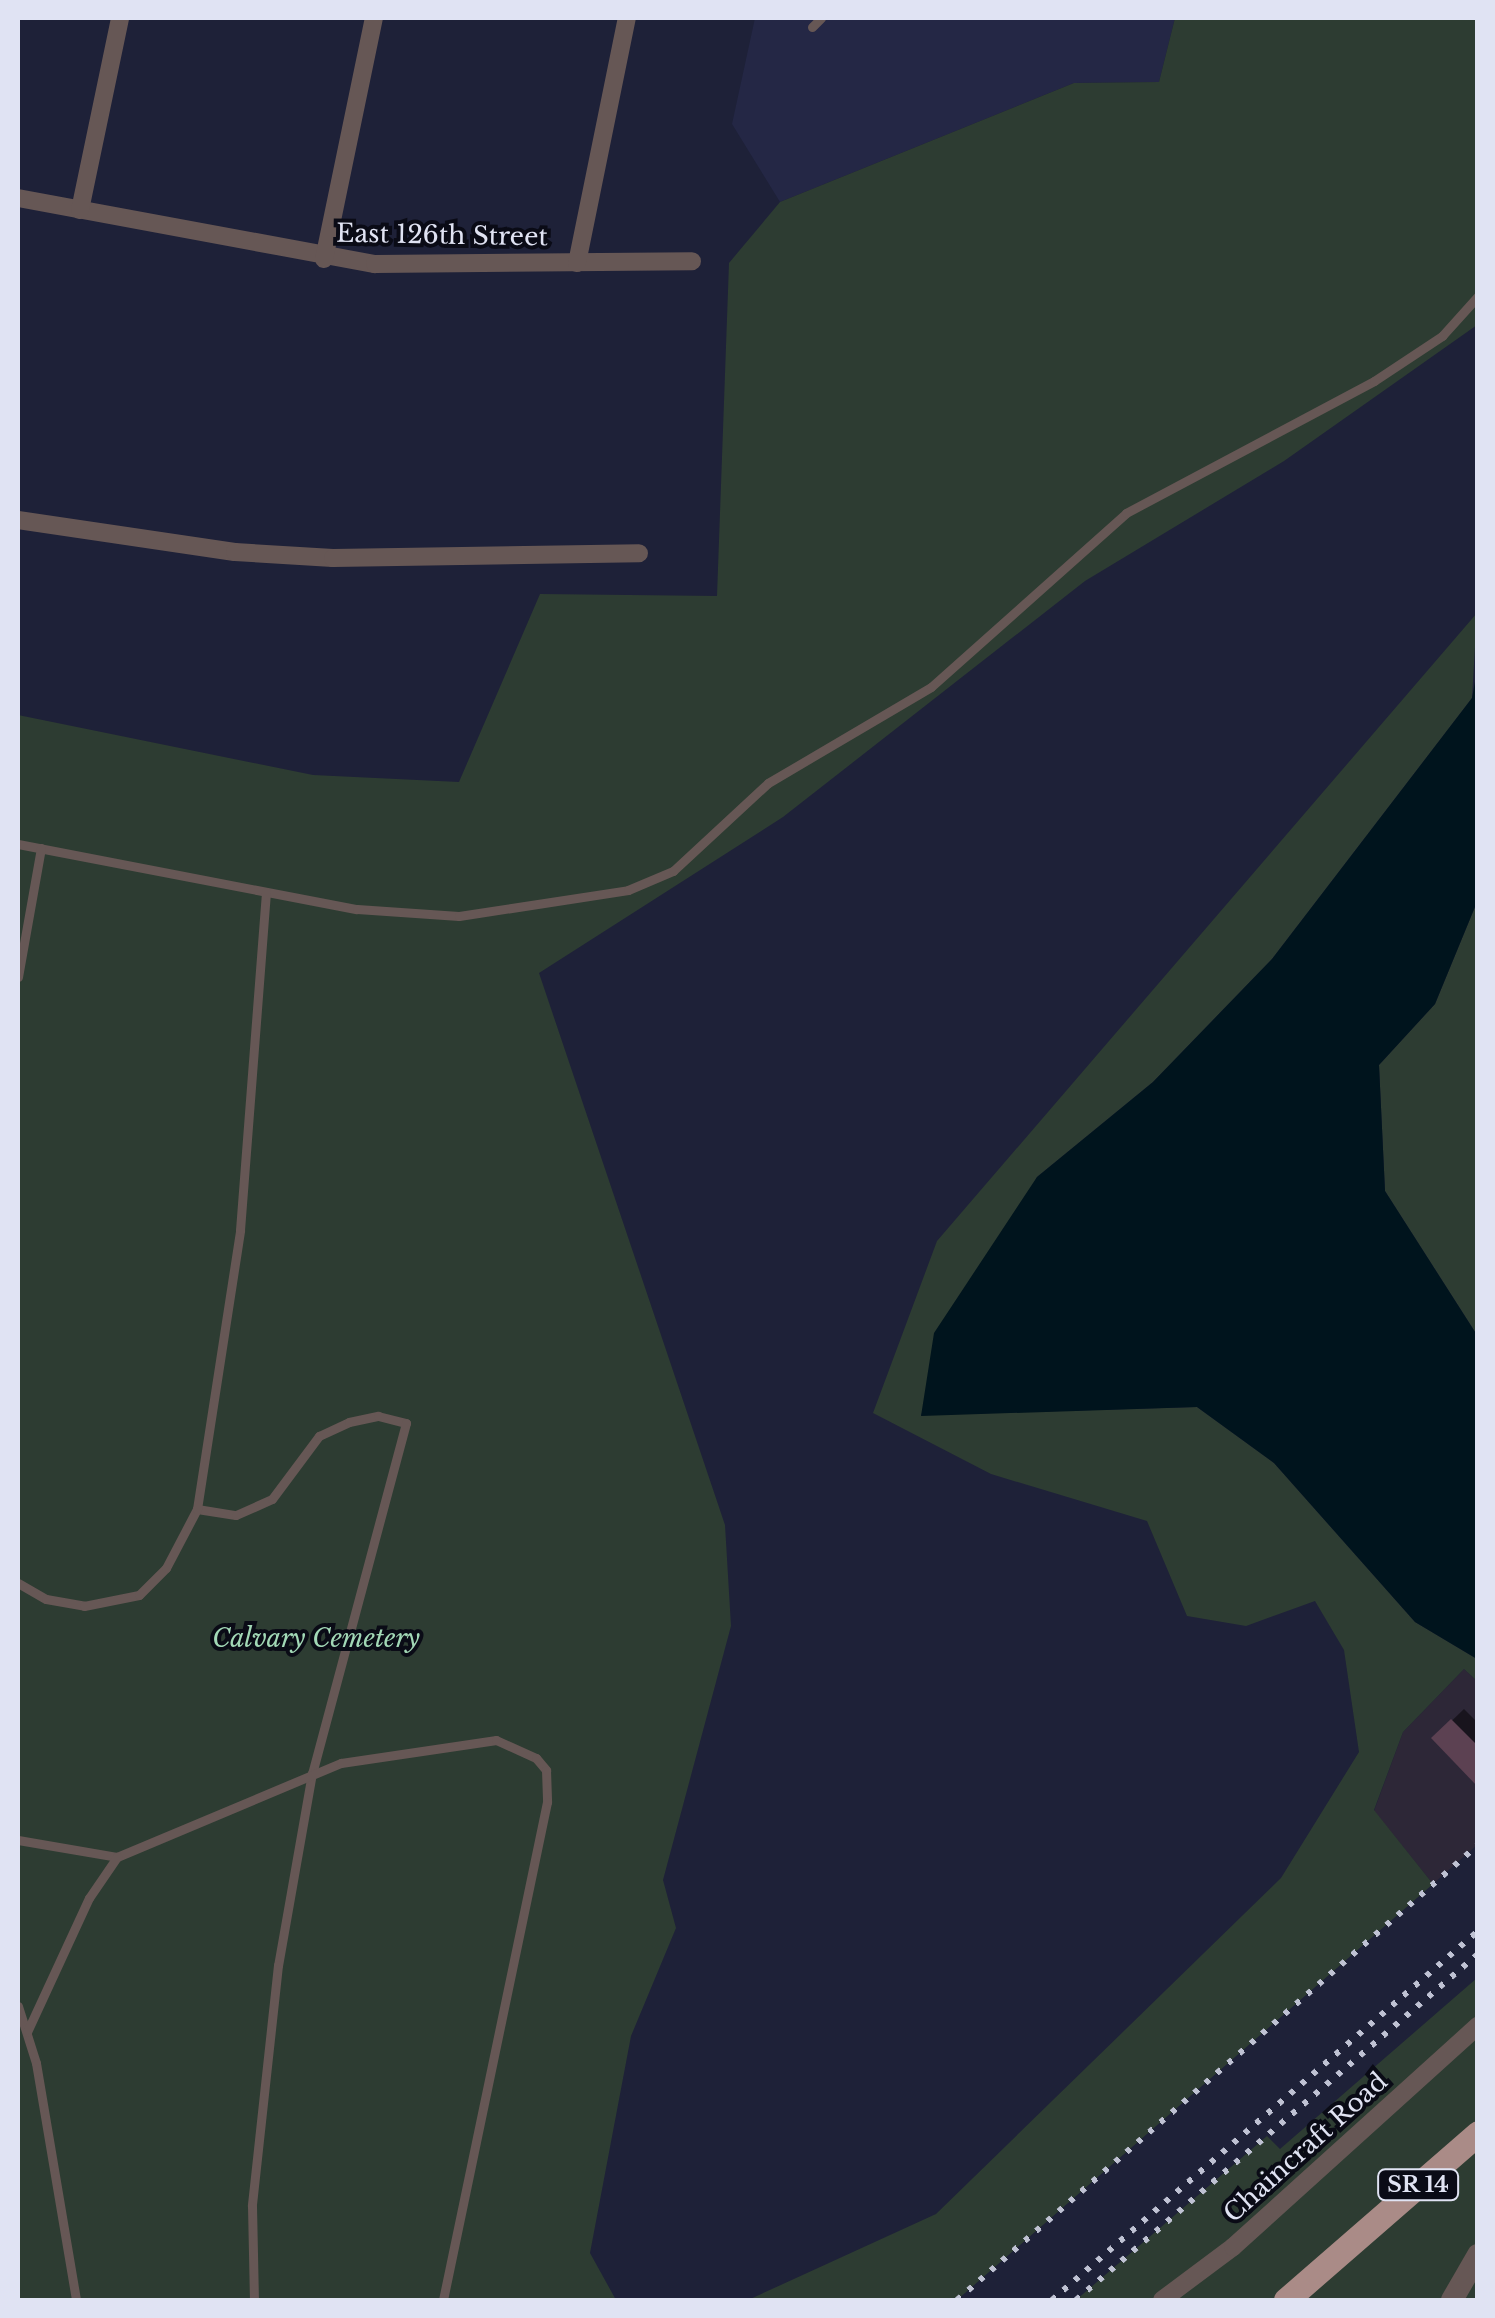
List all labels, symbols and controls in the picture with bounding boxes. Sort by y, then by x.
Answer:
street label: East 126th Street [336,219,548,253]
park label: Calvary Cemetery [212,1624,420,1654]
street label: Chaincraft Road [1218,2067,1394,2229]
road number: SR 14 [1376,2168,1460,2202]

